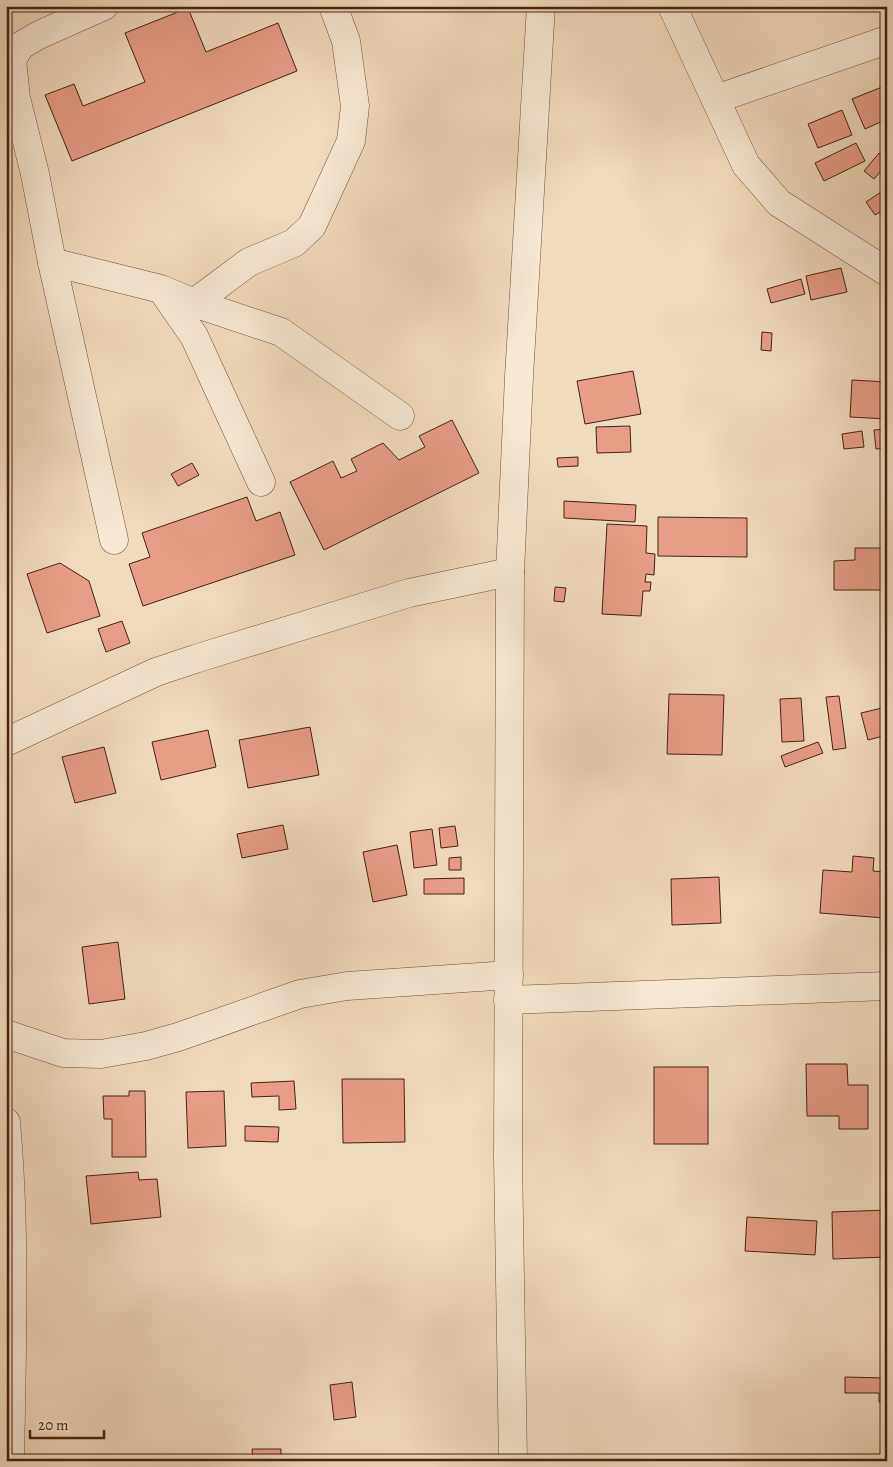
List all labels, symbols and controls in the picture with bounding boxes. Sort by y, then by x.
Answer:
scale bar [30,1407,104,1439]
text: 20 m [38,1415,69,1435]

